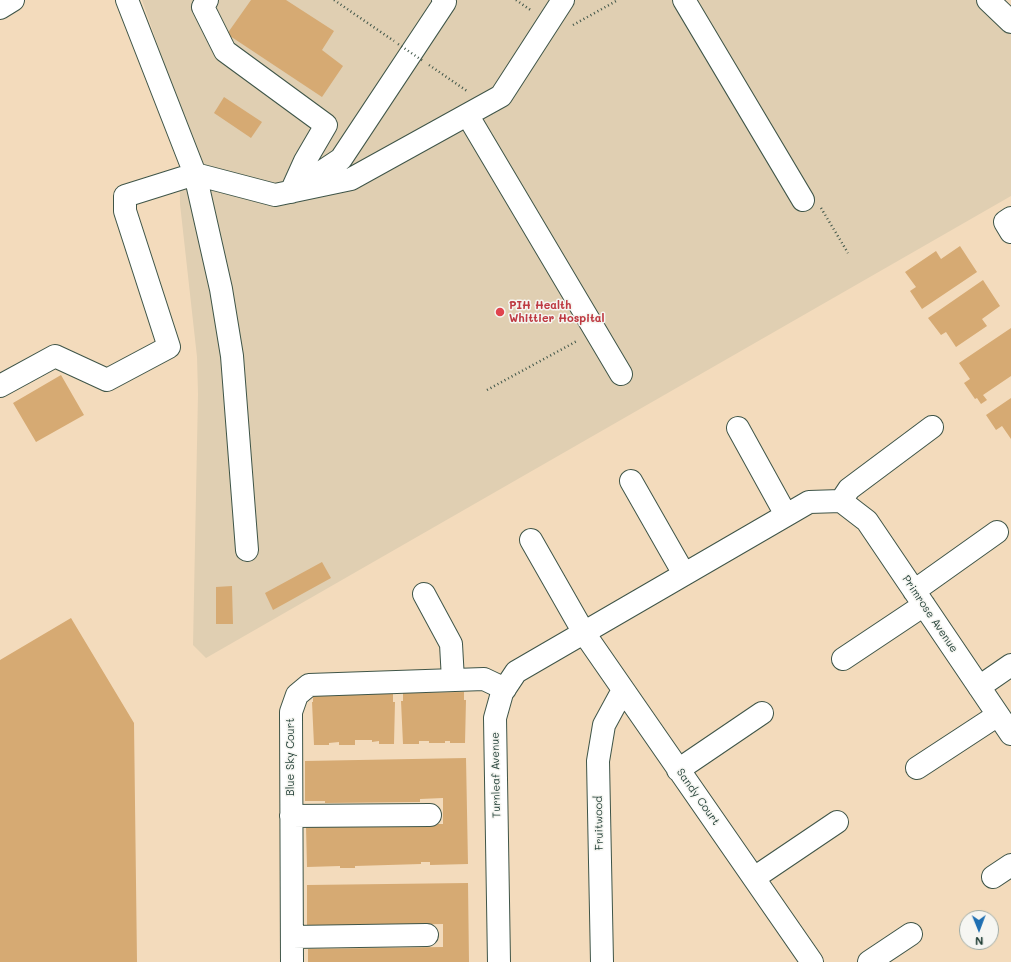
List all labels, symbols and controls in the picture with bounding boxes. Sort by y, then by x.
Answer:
place label: PIH Health Whittier Hospital [509,299,605,325]
marker: PIH Health Whittier Hospital [494,306,506,318]
street label: Primrose Avenue [899,573,961,655]
street label: Blue Sky Court [284,718,298,796]
street label: Turnleaf Avenue [489,732,503,818]
street label: Sandy Court [674,766,722,828]
street label: Fruitwood [592,796,606,850]
north arrow [959,910,999,950]
text: N [975,934,984,949]

